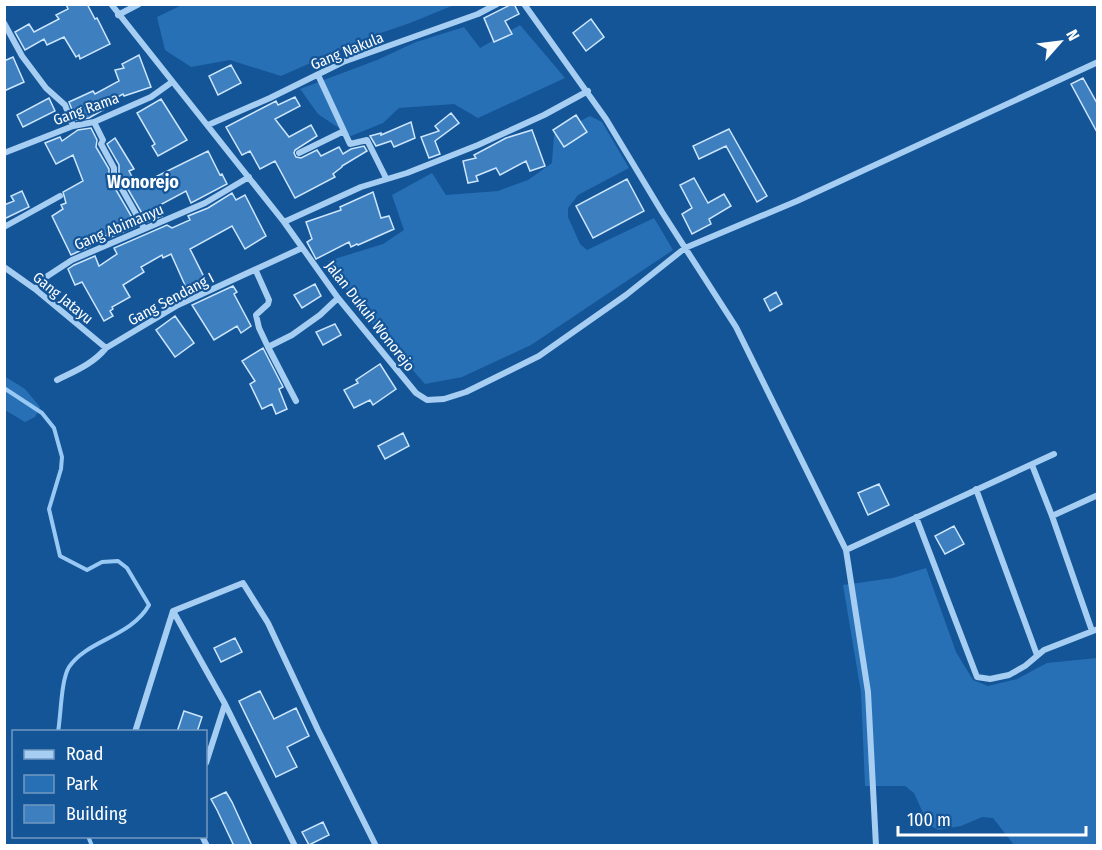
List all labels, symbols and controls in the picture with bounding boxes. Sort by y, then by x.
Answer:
north arrow [1030,12,1090,72]
text: N [1062,26,1083,44]
street label: Gang Nakula [308,28,386,74]
street label: Gang Rama [51,89,121,129]
district label: Wonorejo [107,171,179,193]
street label: Gang Abimanyu [72,200,166,254]
street label: Jalan Dukuh Wonorejo [321,257,419,375]
street label: Gang Jatayu [29,268,97,328]
street label: Gang Sendang I [125,269,217,329]
legend [12,730,207,838]
text: Road [66,743,103,765]
text: Park [66,773,99,795]
scale bar [898,799,1086,837]
text: Building [66,803,127,825]
text: 100 m [907,809,951,831]

